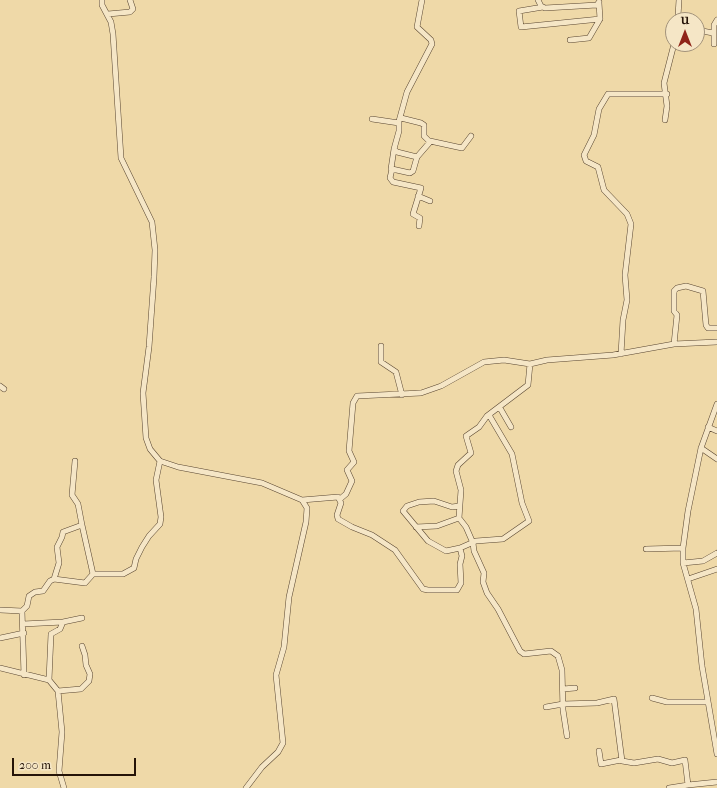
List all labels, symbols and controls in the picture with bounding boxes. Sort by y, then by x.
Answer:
north arrow [665,12,705,52]
text: U [681,14,689,27]
scale bar [14,750,138,776]
text: 200 m [19,758,51,772]

